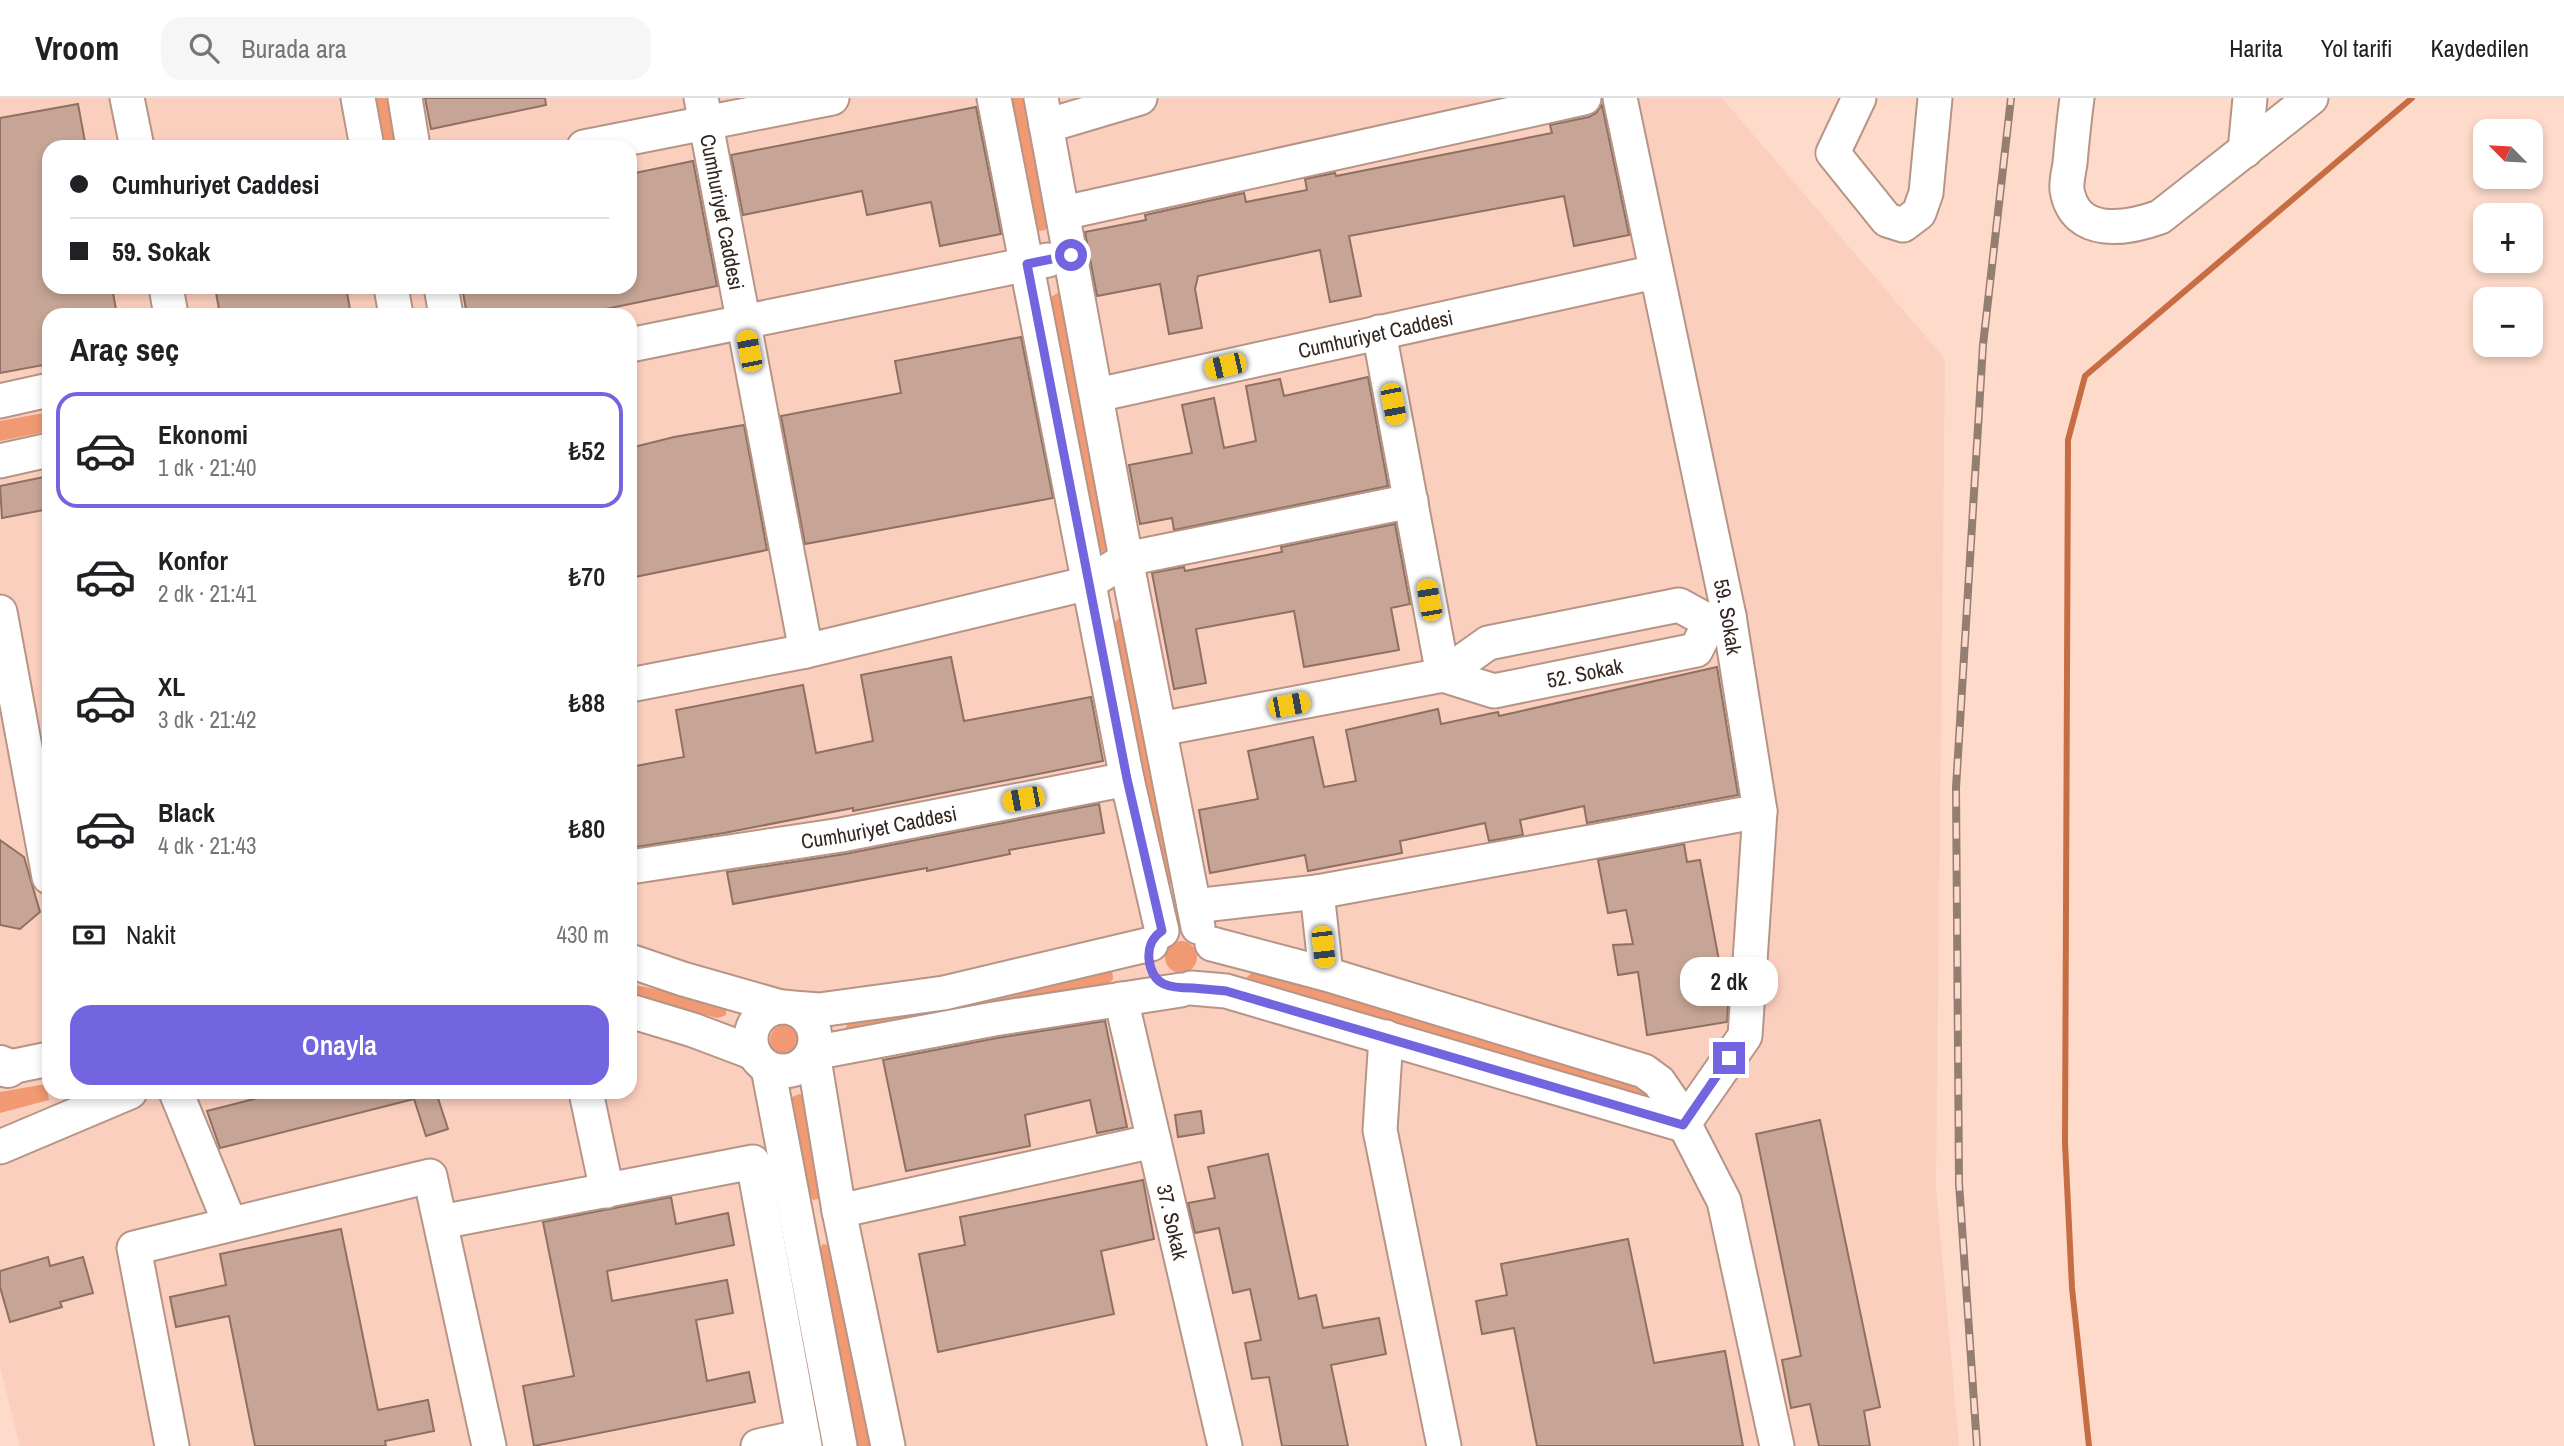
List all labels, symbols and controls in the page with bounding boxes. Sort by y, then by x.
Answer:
search box [161,17,651,80]
text: Vroom [35,26,119,70]
icon: search [185,29,223,67]
text: Burada ara [241,31,347,66]
text: Harita [2229,32,2283,64]
text: Yol tarifi [2321,32,2393,64]
text: Kaydedilen [2431,32,2529,64]
north arrow [2473,119,2543,189]
map controls [2473,119,2543,357]
street label: Cumhuriyet Caddesi [694,132,752,292]
text: Cumhuriyet Caddesi [112,167,319,202]
button: + [2473,203,2543,273]
text: 59. Sokak [112,234,210,269]
route start [1055,239,1087,271]
button: − [2473,287,2543,357]
street label: Cumhuriyet Caddesi [1295,302,1456,365]
text: Araç seç [70,328,179,371]
car [735,328,764,374]
car [1203,351,1248,381]
car [1379,381,1408,427]
text: Ekonomi [158,417,248,452]
icon: car [74,419,137,482]
text: ₺52 [569,433,605,468]
text: 1 dk · 21:40 [158,452,257,483]
text: Konfor [158,543,228,578]
icon: car [74,545,137,608]
text: ₺70 [569,559,605,594]
street label: 59. Sokak [1707,576,1749,657]
car [1416,577,1443,623]
text: 2 dk · 21:41 [158,578,257,609]
street label: 52. Sokak [1544,651,1625,694]
text: XL [158,669,185,704]
icon: car [74,671,137,734]
text: ₺88 [569,685,605,720]
car [1267,691,1312,719]
text: 3 dk · 21:42 [158,704,257,735]
car [1001,785,1046,813]
text: Black [158,795,215,830]
icon: car [74,797,137,860]
street label: Cumhuriyet Caddesi [799,798,959,855]
text: ₺80 [569,811,605,846]
text: 4 dk · 21:43 [158,830,257,861]
icon: cash [70,916,108,954]
text: Nakit [126,917,176,952]
text: 430 m [557,919,609,950]
car [1311,925,1336,969]
callout: 2 dk [1680,956,1778,1006]
text: 2 dk [1710,966,1748,997]
button: Onayla [70,1005,609,1085]
route end [1713,1042,1745,1074]
street label: 37. Sokak [1150,1181,1196,1263]

